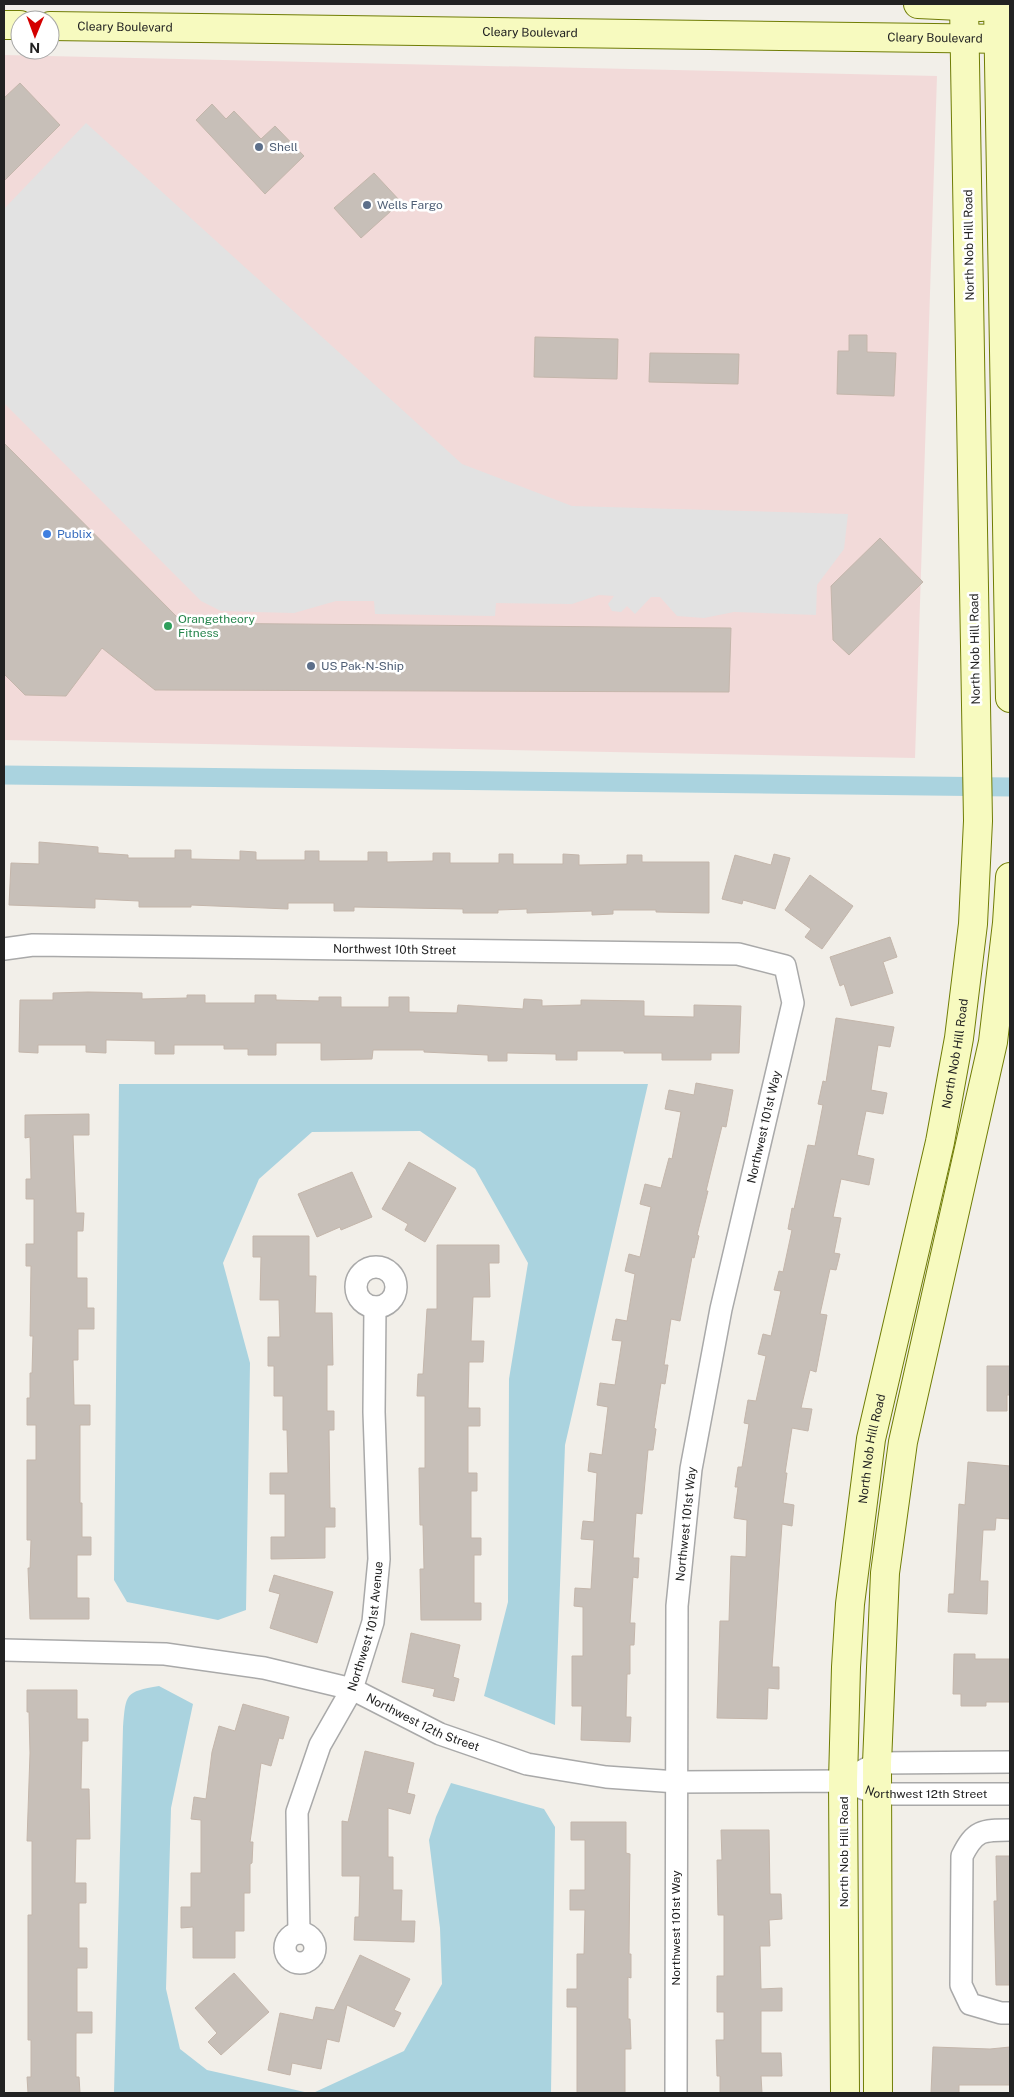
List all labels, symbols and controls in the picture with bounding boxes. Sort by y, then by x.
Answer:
north arrow [10,10,60,60]
street label: Cleary Boulevard [77,19,173,35]
street label: Cleary Boulevard [482,25,578,40]
street label: Cleary Boulevard [887,30,983,46]
text: N [29,40,40,56]
place label: Shell [269,140,298,154]
marker: Shell [253,141,265,153]
street label: North Nob Hill Road [961,189,977,301]
place label: Wells Fargo [377,198,443,212]
marker: Wells Fargo [361,199,373,211]
place label: Publix [57,527,92,541]
marker: Publix [41,528,53,540]
street label: North Nob Hill Road [967,593,983,705]
place label: Orangetheory Fitness [178,612,256,640]
marker: Orangetheory Fitness [162,620,174,632]
place label: US Pak-N-Ship [321,659,404,673]
marker: US Pak-N-Ship [305,660,317,672]
street label: Northwest 10th Street [333,942,457,957]
street label: North Nob Hill Road [939,998,971,1110]
street label: Northwest 101st Way [744,1069,784,1185]
street label: North Nob Hill Road [856,1392,888,1505]
street label: Northwest 101st Way [673,1465,699,1582]
street label: Northwest 101st Avenue [345,1560,386,1693]
street label: Northwest 12th Street [364,1691,481,1754]
street label: Northwest 12th Street [863,1783,988,1801]
street label: North Nob Hill Road [837,1796,851,1908]
street label: Northwest 101st Way [669,1870,683,1986]

